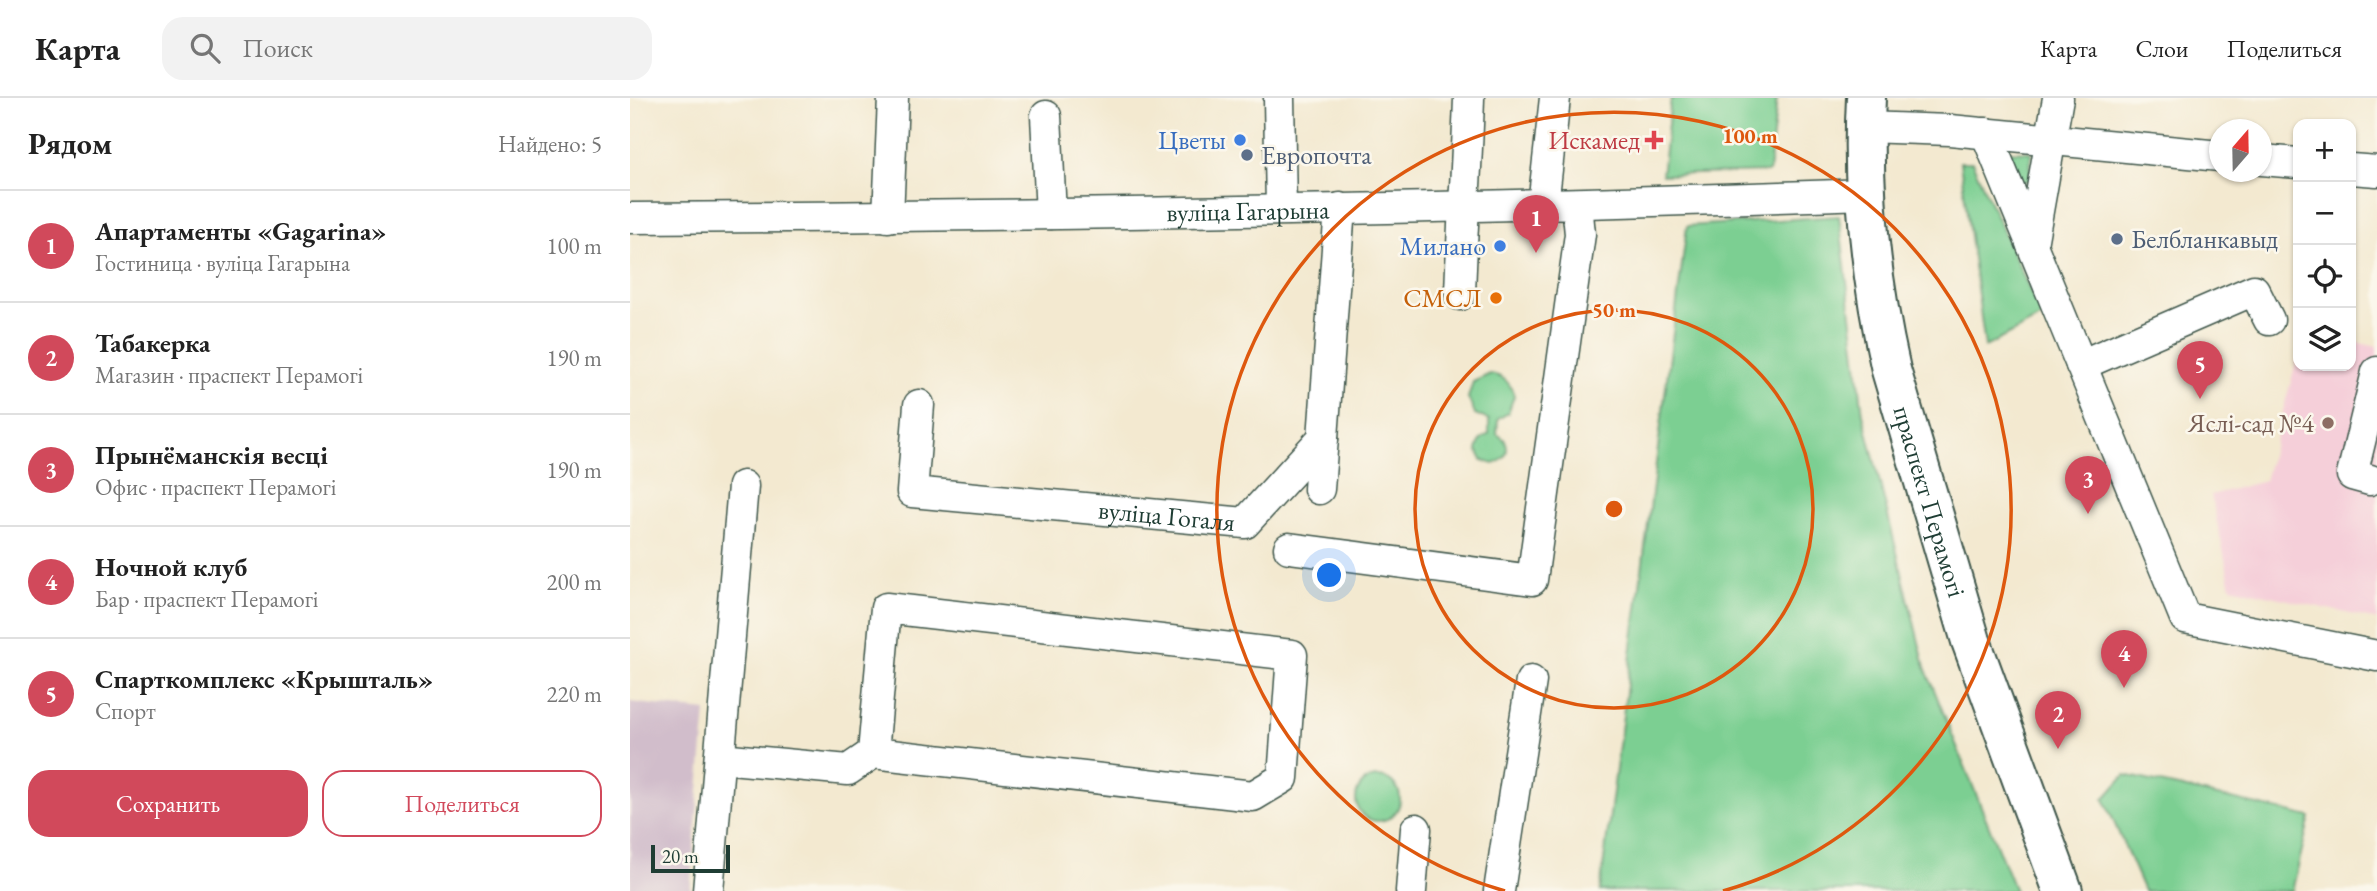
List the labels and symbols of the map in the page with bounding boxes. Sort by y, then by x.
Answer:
north arrow [2209,119,2272,182]
text: 100 m [1722,122,1778,149]
place label: Цветы [1158,123,1226,157]
place label: Искамед [1548,123,1640,157]
marker: Цветы [1232,132,1248,148]
marker: Искамед [1646,132,1662,148]
place label: Европочта [1261,138,1372,172]
marker: Европочта [1239,147,1255,163]
street label: вуліца Гагарына [1166,192,1330,229]
pin: 1 [1513,195,1559,253]
place label: Белбланкавыд [2131,222,2278,256]
place label: Милано [1400,229,1486,263]
marker: Белбланкавыд [2109,231,2125,247]
marker: Милано [1492,238,1508,254]
place label: СМСЛ [1403,281,1482,315]
marker: СМСЛ [1488,290,1504,306]
text: 50 m [1592,296,1636,323]
pin: 5 [2177,341,2223,399]
street label: праспект Перамогі [1885,402,1974,601]
place label: Яслі-сад №4 [2187,406,2315,440]
marker: Яслі-сад №4 [2320,415,2336,431]
pin: 3 [2065,456,2111,514]
street label: вуліца Гогаля [1097,492,1236,539]
centre of rings [1602,497,1626,521]
your location [1312,558,1346,592]
pin: 4 [2101,630,2147,688]
pin: 2 [2035,691,2081,749]
scale bar [651,842,730,874]

